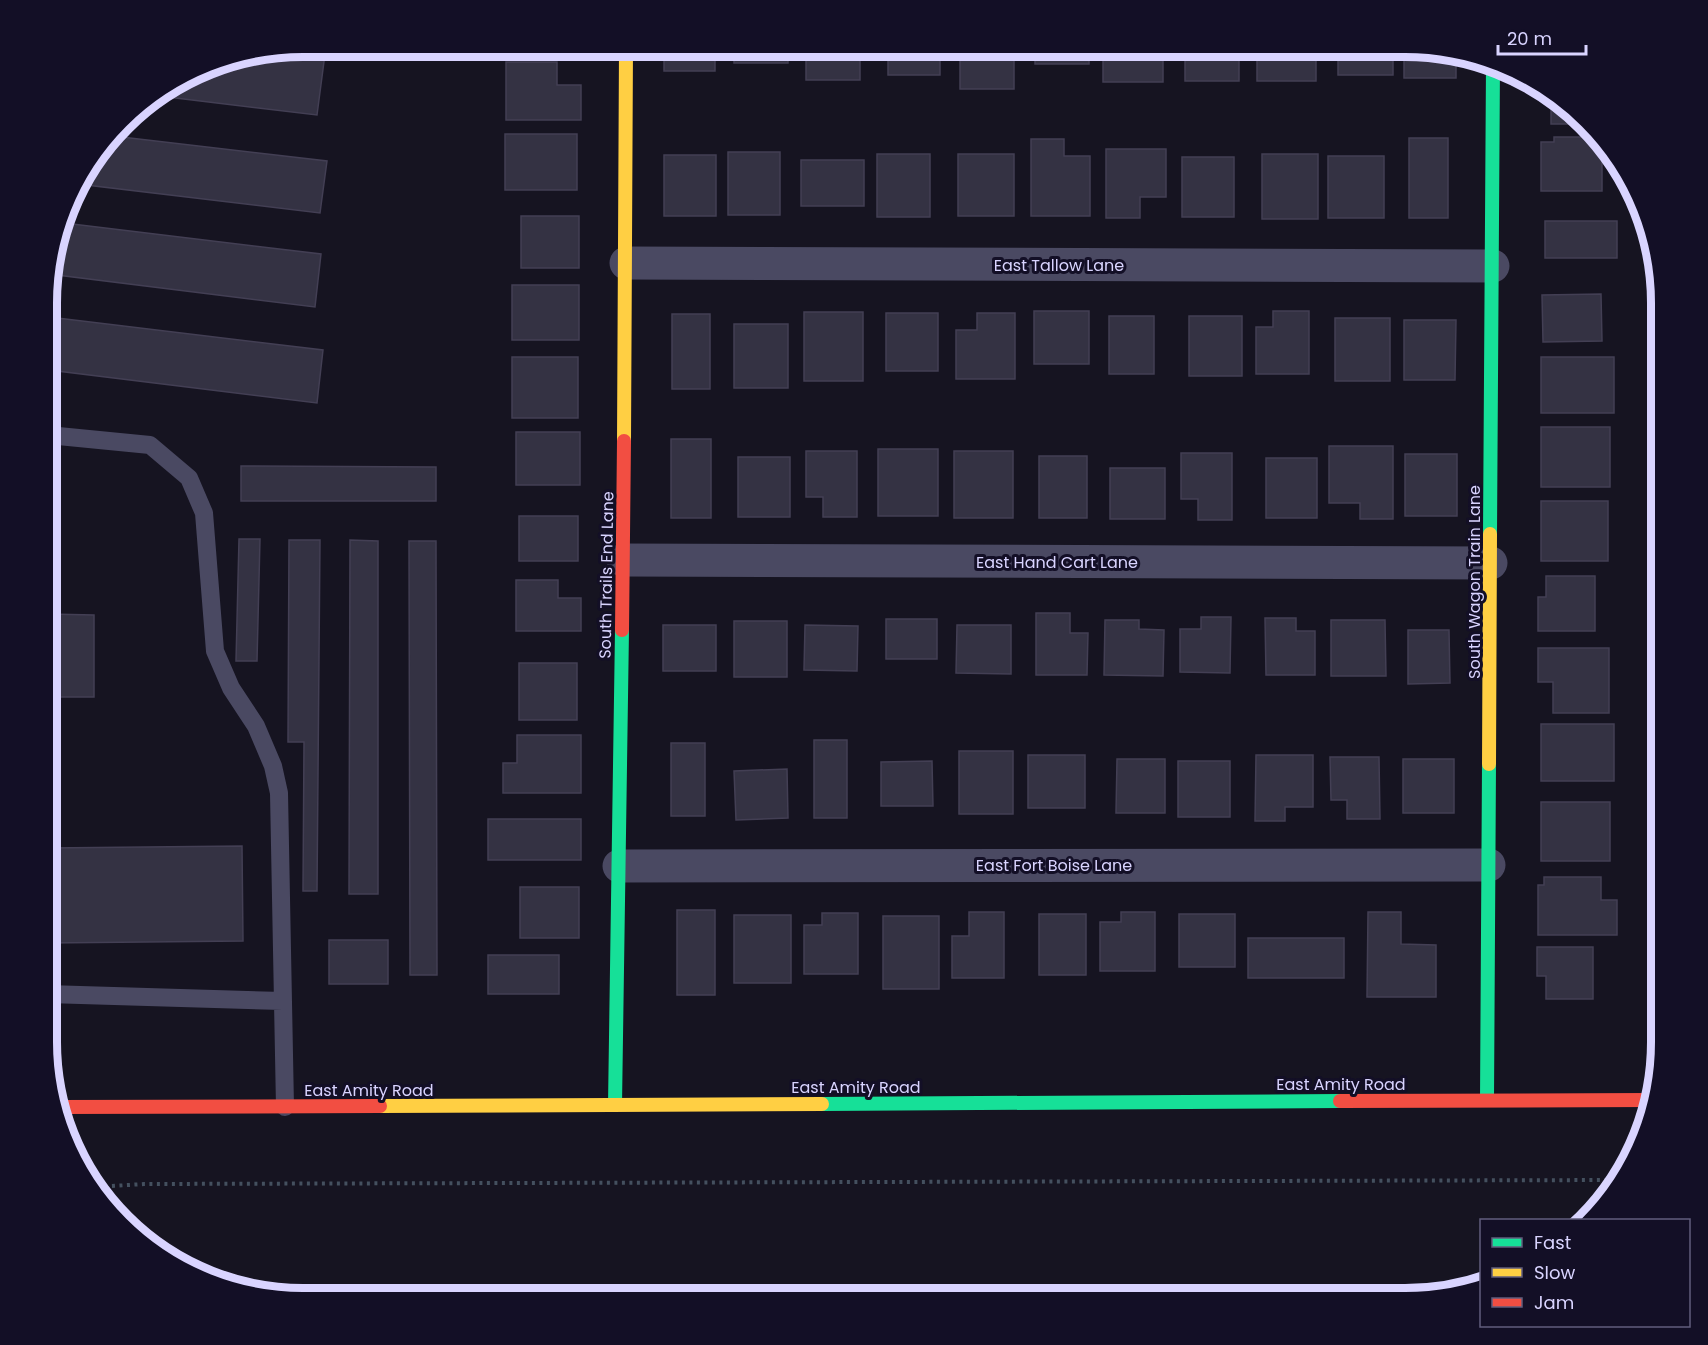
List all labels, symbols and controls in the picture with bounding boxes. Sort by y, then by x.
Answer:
scale bar [1498,18,1586,56]
text: 20 m [1507,26,1552,51]
street label: East Tallow Lane [994,254,1124,277]
street label: South Wagon Train Lane [1463,485,1486,679]
street label: South Trails End Lane [594,491,619,659]
street label: East Hand Cart Lane [976,551,1138,574]
street label: East Fort Boise Lane [976,854,1132,877]
street label: East Amity Road [1276,1073,1406,1096]
street label: East Amity Road [791,1076,921,1099]
street label: East Amity Road [304,1079,434,1102]
legend [1480,1219,1690,1327]
text: Fast [1534,1230,1571,1255]
text: Slow [1534,1260,1576,1285]
text: Jam [1534,1290,1574,1315]

